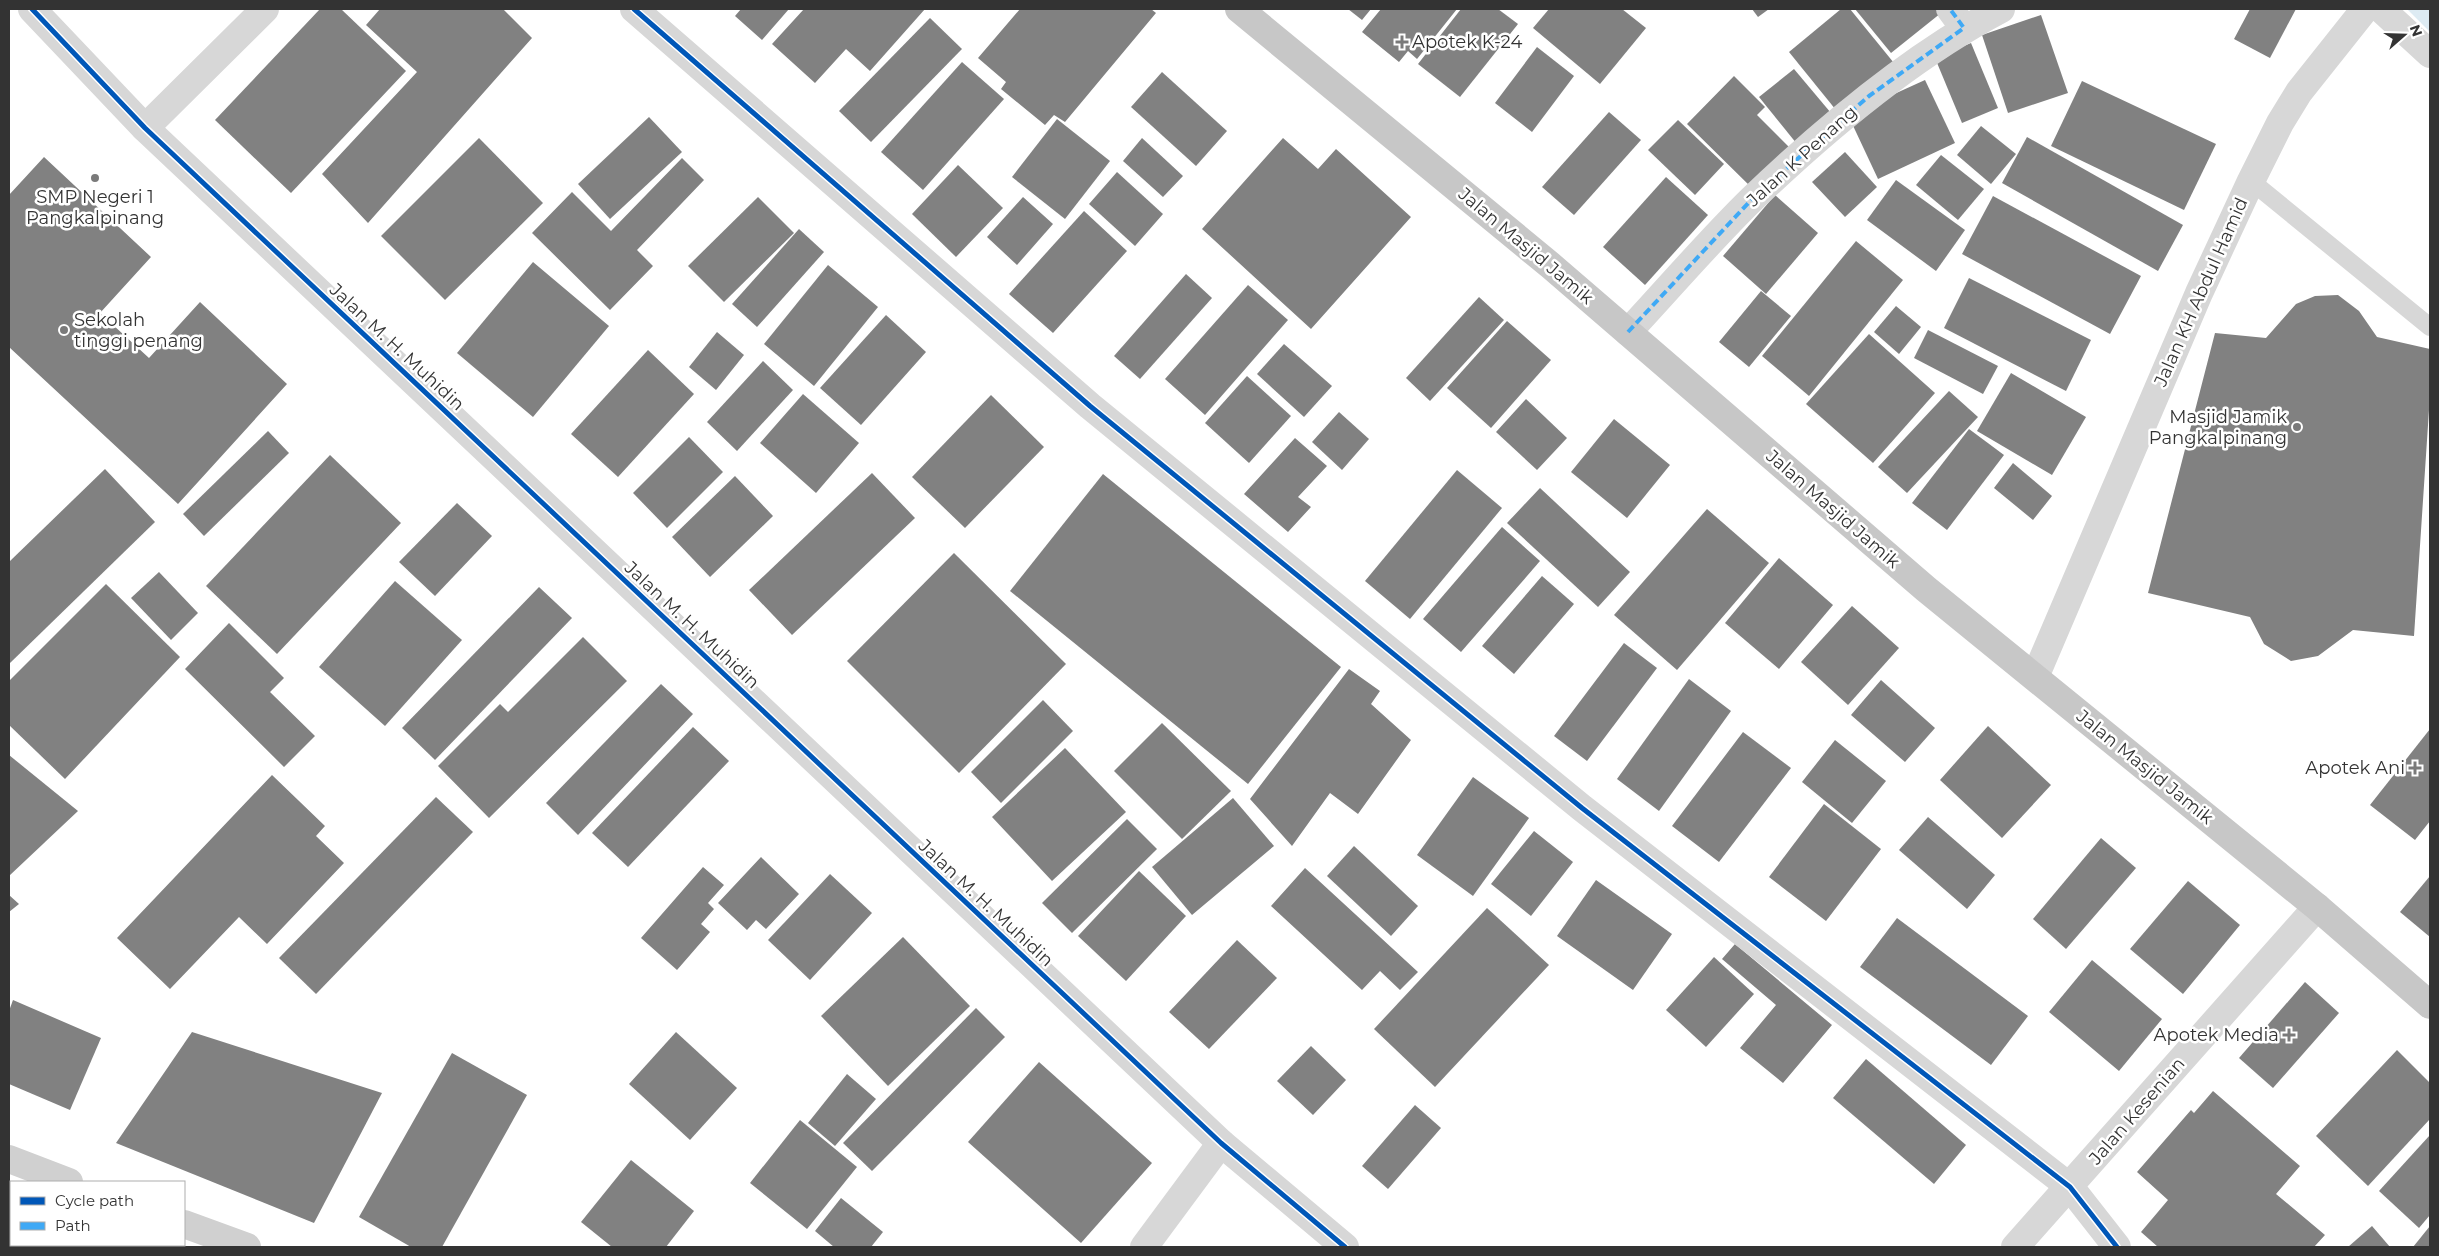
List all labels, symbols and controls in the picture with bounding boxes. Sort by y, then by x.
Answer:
north arrow [2379,10,2429,60]
text: N [2406,22,2427,39]
place label: Apotek K-24 [1412,31,1522,53]
marker: Apotek K-24 [1396,36,1408,48]
street label: Jalan K Penang [1742,101,1862,212]
marker: SMP Negeri 1 Pangkalpinang [89,172,101,184]
street label: Jalan Masjid Jamik [1453,182,1598,309]
place label: SMP Negeri 1 Pangkalpinang [26,186,164,229]
street label: Jalan KH Abdul Hamid [2149,194,2253,391]
street label: Jalan M. H. Muhidin [324,278,469,415]
place label: Sekolah tinggi penang [74,309,203,352]
marker: Sekolah tinggi penang [58,324,70,336]
place label: Masjid Jamik Pangkalpinang [2149,406,2287,449]
marker: Masjid Jamik Pangkalpinang [2291,421,2303,433]
street label: Jalan Masjid Jamik [1761,444,1904,573]
street label: Jalan M. H. Muhidin [619,556,764,693]
street label: Jalan Masjid Jamik [2071,704,2218,829]
place label: Apotek Ani [2305,757,2405,779]
marker: Apotek Ani [2409,762,2421,774]
street label: Jalan M. H. Muhidin [913,834,1058,971]
place label: Apotek Media [2154,1024,2279,1046]
marker: Apotek Media [2283,1029,2295,1041]
street label: Jalan Kesenian [2084,1053,2189,1170]
legend [10,1181,185,1246]
text: Cycle path [55,1191,134,1210]
text: Path [55,1216,91,1235]

